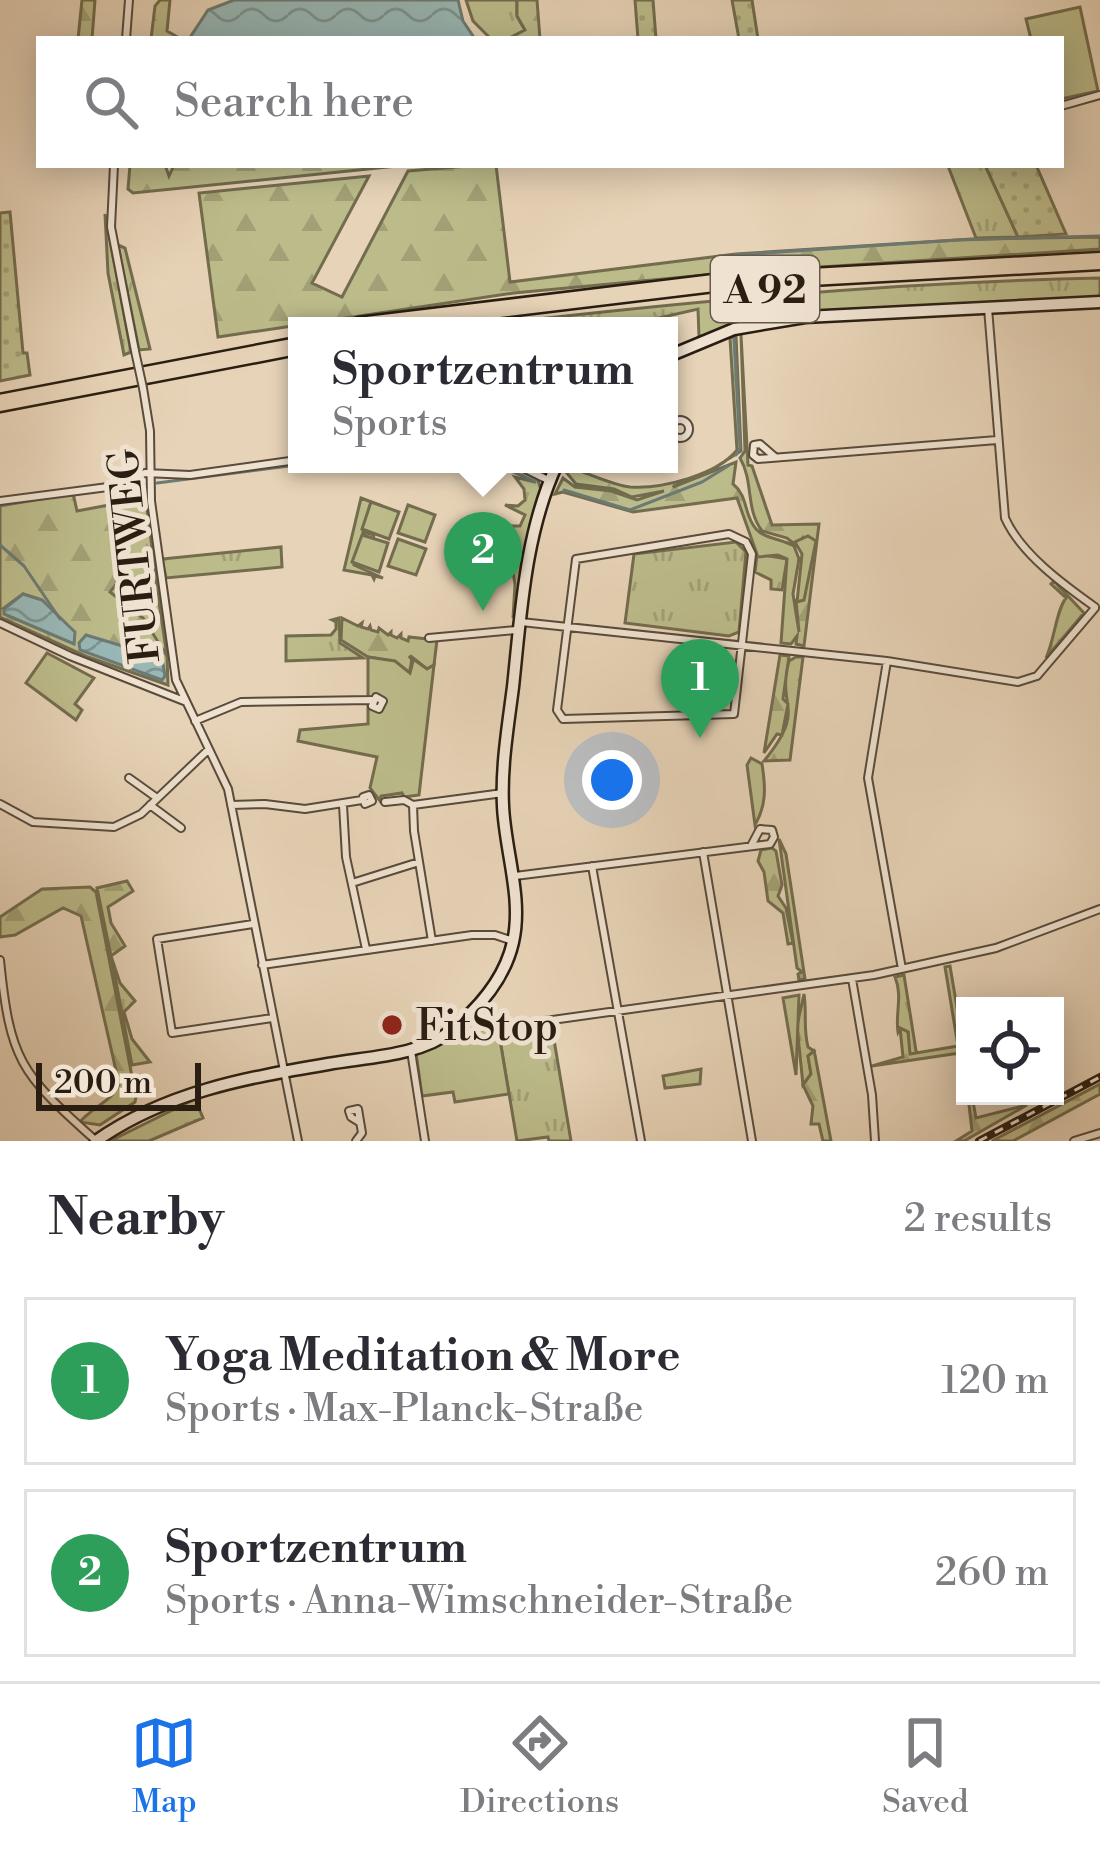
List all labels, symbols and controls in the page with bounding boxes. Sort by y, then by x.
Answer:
search box [36,36,1064,168]
icon: search [78,69,144,135]
text: Search here [174,74,414,131]
road number: A 92 [711,256,819,322]
popup [288,317,678,473]
text: Sportzentrum [332,342,634,399]
text: Sports [332,399,448,448]
street label: FURTWEG [98,446,173,666]
pin: 2 [444,512,522,611]
pin: 1 [661,639,739,738]
your location [582,750,642,810]
map controls [956,997,1064,1105]
button: locate [956,997,1064,1105]
place label: FitStop [416,1001,558,1054]
marker: FitStop [379,1012,405,1038]
scale bar [36,1057,201,1110]
text: 200 m [54,1063,152,1104]
text: Nearby [48,1187,224,1251]
text: 2 results [904,1195,1052,1244]
text: Yoga Meditation & More [165,1328,680,1385]
text: 1 [81,1357,99,1406]
text: 120 m [941,1357,1049,1406]
text: Sports · Max-Planck-Straße [165,1385,644,1434]
text: Sportzentrum [165,1520,467,1577]
text: 2 [78,1549,102,1598]
text: 260 m [935,1549,1049,1598]
text: Sports · Anna-Wimschneider-Straße [165,1577,793,1626]
tab: Map [131,1710,197,1823]
tab: Directions [460,1710,619,1823]
tab: Saved [882,1710,969,1823]

